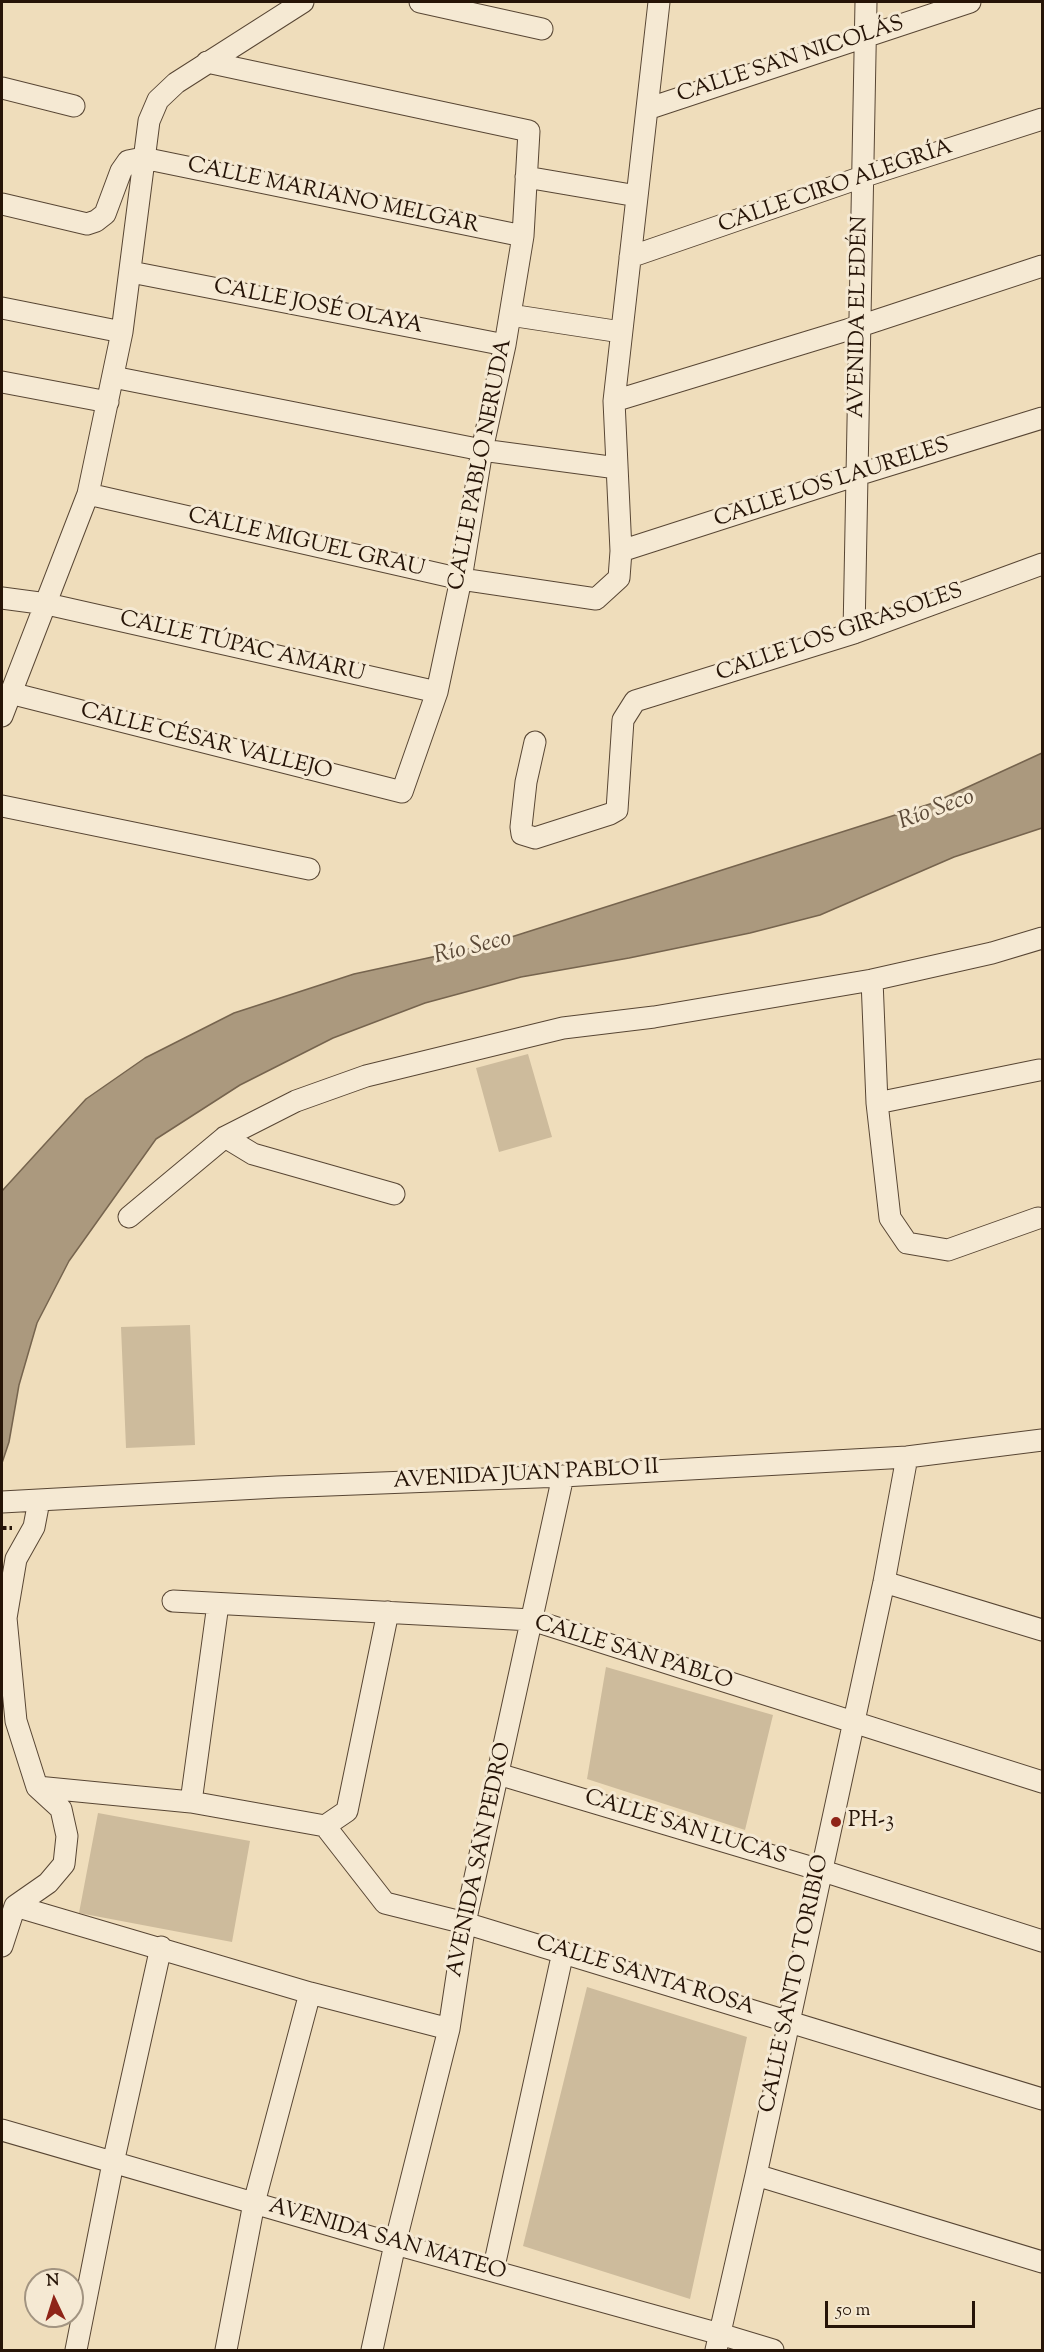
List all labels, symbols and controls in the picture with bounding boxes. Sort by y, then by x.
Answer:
street label: CALLE SAN NICOLÁS [674,12,908,110]
street label: CALLE CIRO ALEGRÍA [715,135,957,241]
street label: CALLE MARIANO MELGAR [185,153,481,241]
street label: AVENIDA EL EDÉN [845,216,875,418]
street label: CALLE JOSÉ OLAYA [211,275,425,341]
street label: CALLE PABLO NERUDA [445,337,519,593]
street label: CALLE LOS LAURELES [711,434,953,534]
street label: CALLE MIGUEL GRAU [185,504,427,584]
street label: CALLE LOS GIRASOLES [713,579,967,689]
street label: CALLE TÚPAC AMARU [117,607,367,689]
street label: CALLE CÉSAR VALLEJO [77,699,335,787]
water label: Río Seco [895,784,979,838]
water label: Río Seco [431,925,515,973]
street label: AVENIDA JUAN PABLO II [393,1456,659,1496]
street label: CALLE SAN PABLO [531,1611,735,1697]
street label: AVENIDA SAN PEDRO [443,1740,519,1980]
street label: CALLE SAN LUCAS [581,1786,789,1872]
place label: PH-3 [848,1809,894,1835]
marker: PH-3 [829,1815,843,1829]
street label: CALLE SANTO TORIBIO [756,1853,836,2115]
street label: CALLE SANTA ROSA [532,1931,758,2023]
street label: AVENIDA SAN MATEO [265,2194,509,2288]
north arrow [24,2268,84,2328]
text: N [46,2270,60,2293]
scale bar [828,2289,978,2327]
text: 50 m [836,2298,870,2324]

